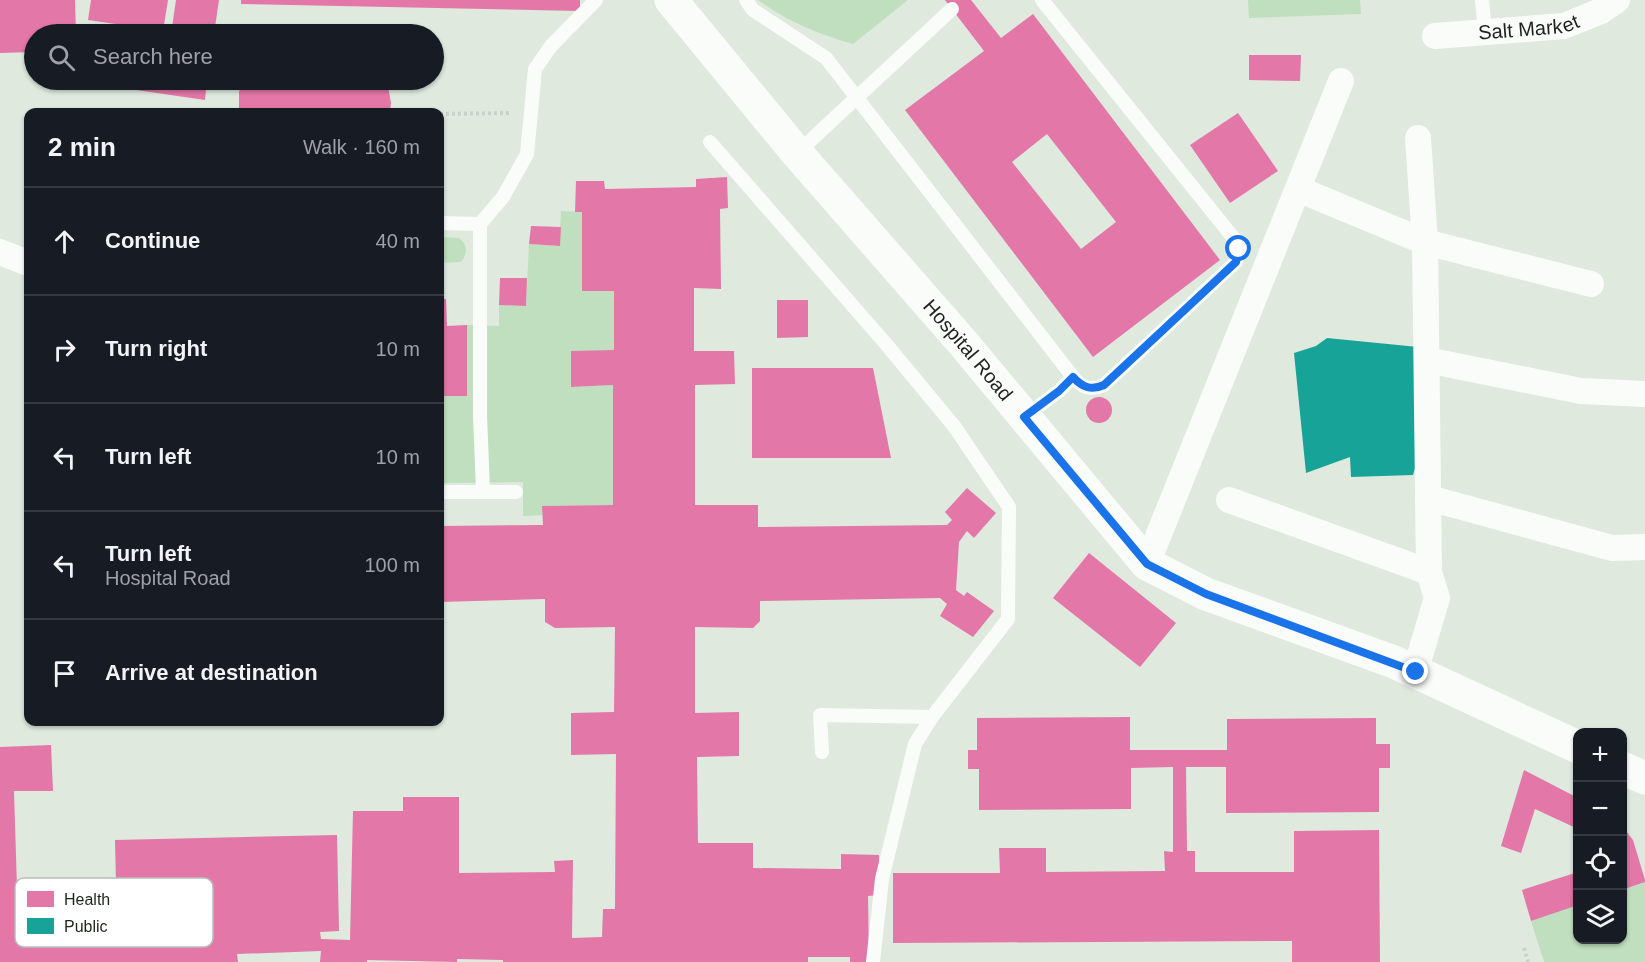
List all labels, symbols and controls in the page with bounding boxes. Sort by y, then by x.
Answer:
street label: Salt Market [1477,10,1583,44]
search box [24,24,444,90]
icon: search [45,41,78,74]
text: Search here [93,44,213,69]
text: 2 min [48,132,116,162]
text: Walk · 160 m [303,136,420,158]
icon: ahead [48,225,81,258]
text: Continue [105,228,200,253]
text: 40 m [376,230,420,252]
route start [1225,235,1251,261]
street label: Hospital Road [919,295,1017,405]
icon: right [48,333,81,366]
text: Turn right [105,336,207,361]
text: 10 m [376,338,420,360]
icon: left [48,441,81,474]
text: Turn left [105,444,191,469]
text: 10 m [376,446,420,468]
text: Turn left [105,541,191,566]
icon: left [48,549,81,582]
text: 100 m [364,554,420,576]
text: Hospital Road [105,567,231,589]
icon: arrive [48,657,81,690]
route end [1402,658,1428,684]
text: Arrive at destination [105,660,318,685]
map controls [1573,728,1627,944]
button: + [1573,728,1627,782]
button: − [1573,782,1627,836]
button: locate [1573,836,1627,890]
legend [15,878,213,947]
button: layers [1573,890,1627,944]
text: Health [64,891,110,908]
text: Public [64,918,108,935]

